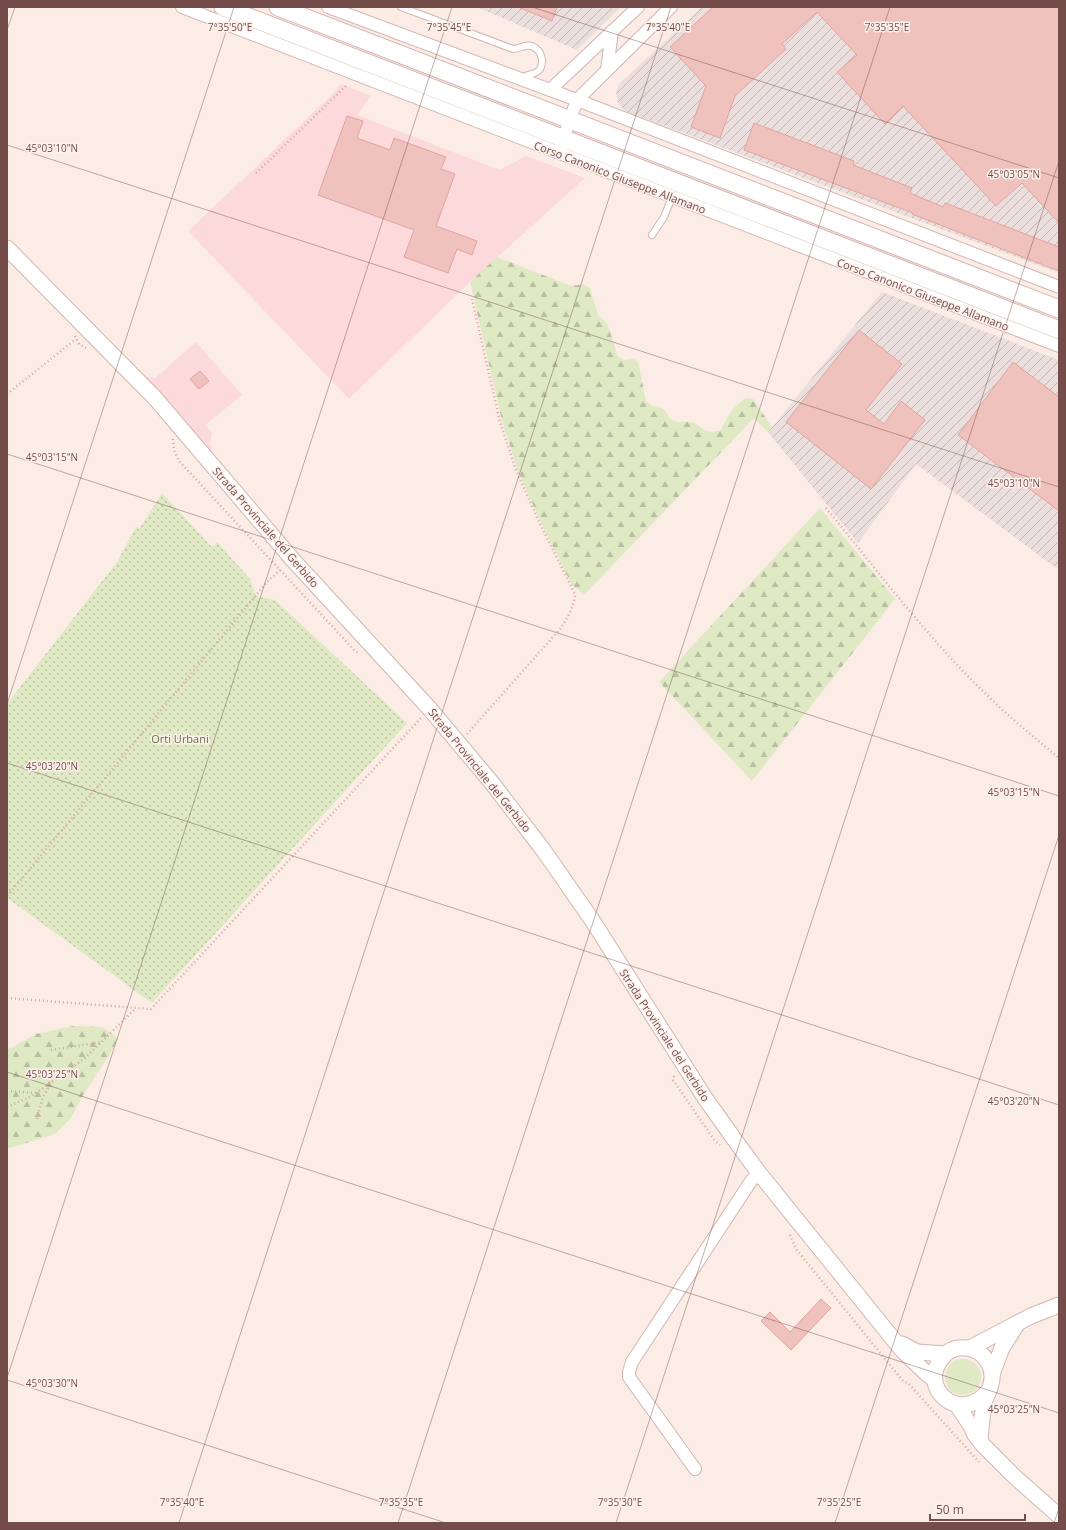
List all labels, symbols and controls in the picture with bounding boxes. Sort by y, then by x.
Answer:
text: 7°35'50"E [208,20,252,34]
text: 7°35'45"E [427,20,471,34]
text: 7°35'40"E [646,20,690,34]
text: 7°35'35"E [865,20,909,34]
street label: Corso Canonico Giuseppe Allamano [532,137,709,217]
text: 45°03'10"N [26,141,78,155]
text: 45°03'05"N [988,167,1040,181]
street label: Corso Canonico Giuseppe Allamano [835,254,1012,334]
text: 45°03'15"N [26,450,78,464]
street label: Strada Provinciale del Gerbido [209,464,323,591]
text: 45°03'10"N [988,476,1040,490]
street label: Strada Provinciale del Gerbido [425,705,535,835]
park label: Orti Urbani [151,731,209,746]
text: 45°03'20"N [26,759,78,773]
text: 45°03'15"N [988,785,1040,799]
street label: Strada Provinciale del Gerbido [616,966,714,1104]
text: 45°03'25"N [26,1067,78,1081]
text: 45°03'20"N [988,1094,1040,1108]
text: 45°03'30"N [26,1376,78,1390]
text: 45°03'25"N [988,1402,1040,1416]
text: 7°35'40"E [160,1495,204,1509]
text: 7°35'35"E [379,1495,423,1509]
text: 7°35'30"E [598,1495,642,1509]
text: 7°35'25"E [817,1495,861,1509]
scale bar [930,1496,1025,1522]
text: 50 m [936,1501,964,1518]

